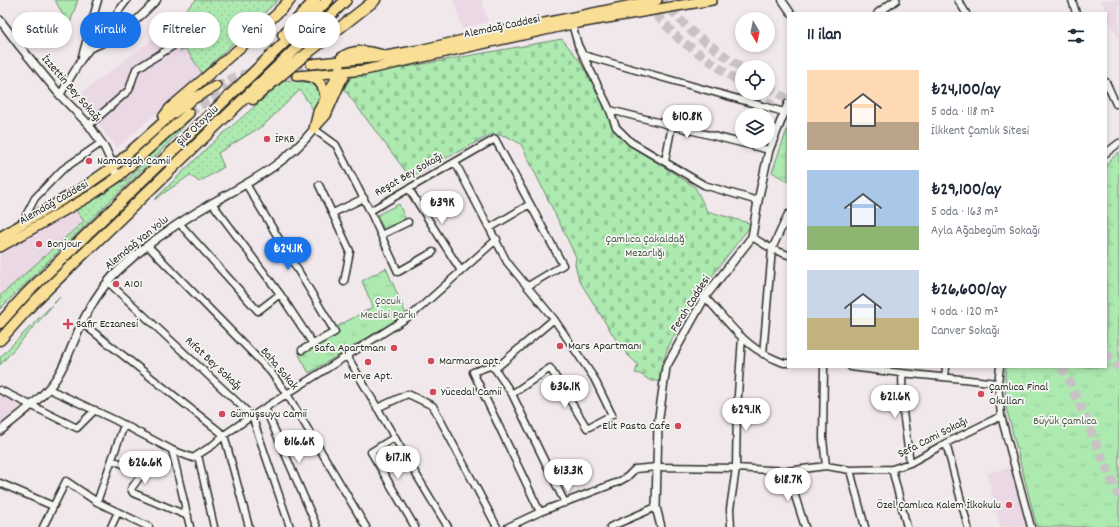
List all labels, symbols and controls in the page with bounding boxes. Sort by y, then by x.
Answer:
street label: Alemdağ Caddesi [462,11,542,43]
chip: Satılık [12,12,72,48]
chip: Kiralık [80,12,141,48]
chip: Filtreler [149,12,220,48]
chip: Yeni [228,12,276,48]
chip: Daire [284,12,340,48]
north arrow [735,12,775,52]
map controls [735,12,775,148]
text: 11 ilan [807,24,841,48]
icon: filters [1065,25,1087,47]
street label: İzzettin Bey Sokağı [37,52,105,126]
button: locate [735,60,775,100]
text: ₺24,100/ay [931,79,1000,103]
icon: home [839,86,887,134]
street label: Şile Otoyolu [173,102,223,150]
text: 5 oda · 118 m² [931,103,994,122]
pin: ₺10.8K [654,105,720,139]
text: ₺10.8K [672,108,702,127]
button: layers [735,108,775,148]
text: İlkkent Çamlık Sitesi [931,122,1029,141]
place label: İPKB [275,131,295,148]
marker: İPKB [262,134,272,144]
street label: Reşat Bey Sokağı [372,149,446,201]
place label: Namazgah Camii [97,153,170,170]
marker: Namazgah Camii [84,156,94,166]
street label: Alemdağ Caddesi [16,176,92,230]
text: ₺29,100/ay [931,179,1001,203]
icon: home [839,186,887,234]
pin: ₺39K [418,191,466,225]
text: ₺39K [430,194,454,213]
text: 5 oda · 163 m² [931,203,999,222]
street label: Alemdağ Yan Yolu [101,212,173,274]
text: Ayla Ağabegüm Sokağı [931,222,1040,241]
park label: Çamlıca Çakaldağ Mezarlığı [606,231,684,262]
place label: Bonjour [47,236,82,253]
pin: ₺24.1K [255,237,321,271]
marker: Bonjour [34,239,44,249]
text: ₺24.1K [273,240,303,259]
street label: Ferah Caddesi [667,272,715,336]
place label: A101 [124,276,142,293]
marker: A101 [111,279,121,289]
text: ₺26,600/ay [931,279,1006,303]
icon: home [839,286,887,334]
park label: Çocuk Meclisi Parkı [361,293,415,324]
text: 4 oda · 120 m² [931,303,999,322]
place label: Safir Eczanesi [76,316,138,333]
marker: Safir Eczanesi [63,319,73,329]
text: Canver Sokağı [931,322,1000,341]
street label: Rıfat Bey Sokağı [181,333,245,395]
place label: Mars Apartmanı [568,338,641,355]
place label: Safa Apartmanı [314,340,386,357]
marker: Mars Apartmanı [555,341,565,351]
marker: Safa Apartmanı [389,343,399,353]
street label: Baha Sokak [256,344,302,394]
place label: Marmara apt. [439,353,500,370]
marker: Marmara apt. [426,356,436,366]
marker: Merve Apt. [363,357,373,367]
place label: Merve Apt. [344,368,392,385]
pin: ₺36.1K [532,375,598,409]
text: ₺36.1K [550,378,580,397]
place label: Çamlıca Final Okulları [989,379,1048,410]
place label: Yücedal Camii [441,384,502,401]
pin: ₺21.6K [862,385,928,419]
marker: Yücedal Camii [428,387,438,397]
text: ₺21.6K [880,388,910,407]
marker: Çamlıca Final Okulları [976,389,986,399]
pin: ₺29.1K [713,398,779,432]
text: ₺29.1K [731,401,761,420]
place label: Gümüşsuyu Camii [230,406,307,423]
marker: Gümüşsuyu Camii [217,409,227,419]
street label: Sefa Cami Sokağı [895,413,971,463]
park label: Büyük Çamlıca [1033,413,1097,430]
place label: Elit Pasta Cafe [602,418,670,435]
marker: Elit Pasta Cafe [673,421,683,431]
pin: ₺16.6K [266,430,332,464]
text: ₺16.6K [284,433,315,452]
pin: ₺17.1K [365,446,431,480]
text: ₺17.1K [385,449,411,468]
pin: ₺26.6K [112,451,178,485]
text: ₺26.6K [128,454,162,473]
pin: ₺13.3K [535,459,601,493]
text: ₺13.3K [553,462,583,481]
pin: ₺18.7K [755,468,821,502]
text: ₺18.7K [774,471,802,490]
place label: Özel Çamlıca Kalem İlkokulu [876,497,1001,514]
marker: Özel Çamlıca Kalem İlkokulu [1004,500,1014,510]

